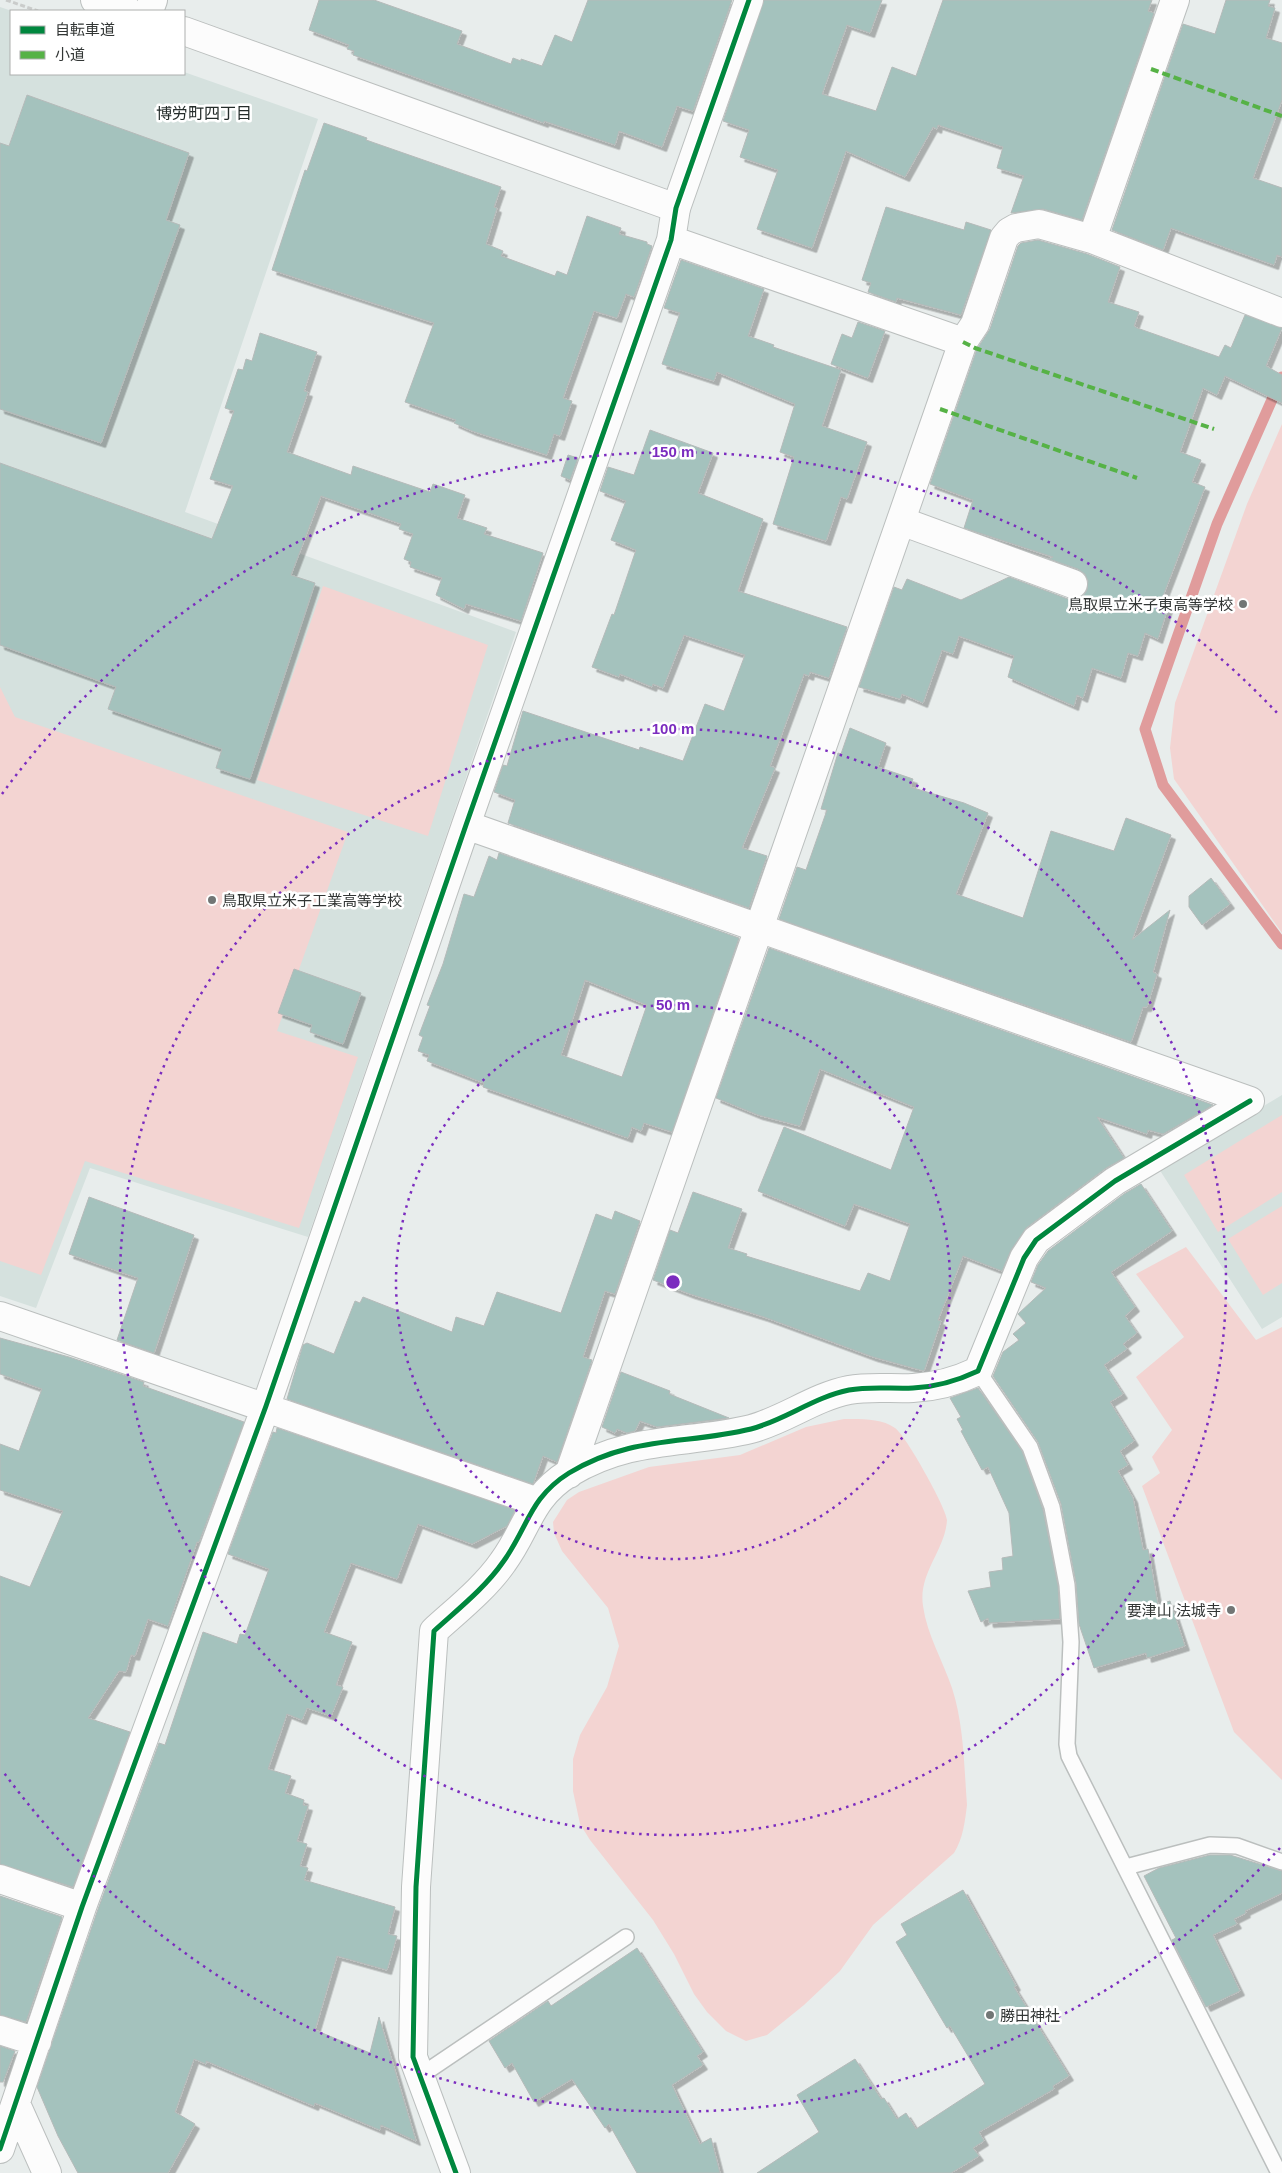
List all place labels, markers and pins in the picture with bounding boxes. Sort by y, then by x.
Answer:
place label: 鳥取県立米子東高等学校 [1068,596,1233,613]
marker: 鳥取県立米子東高等学校 [1237,598,1249,610]
place label: 鳥取県立米子工業高等学校 [222,892,402,909]
marker: 鳥取県立米子工業高等学校 [206,894,218,906]
centre of rings [664,1273,682,1291]
place label: 要津山 法城寺 [1127,1602,1221,1619]
marker: 要津山 法城寺 [1225,1604,1237,1616]
place label: 勝田神社 [1000,2007,1060,2024]
marker: 勝田神社 [984,2009,996,2021]

